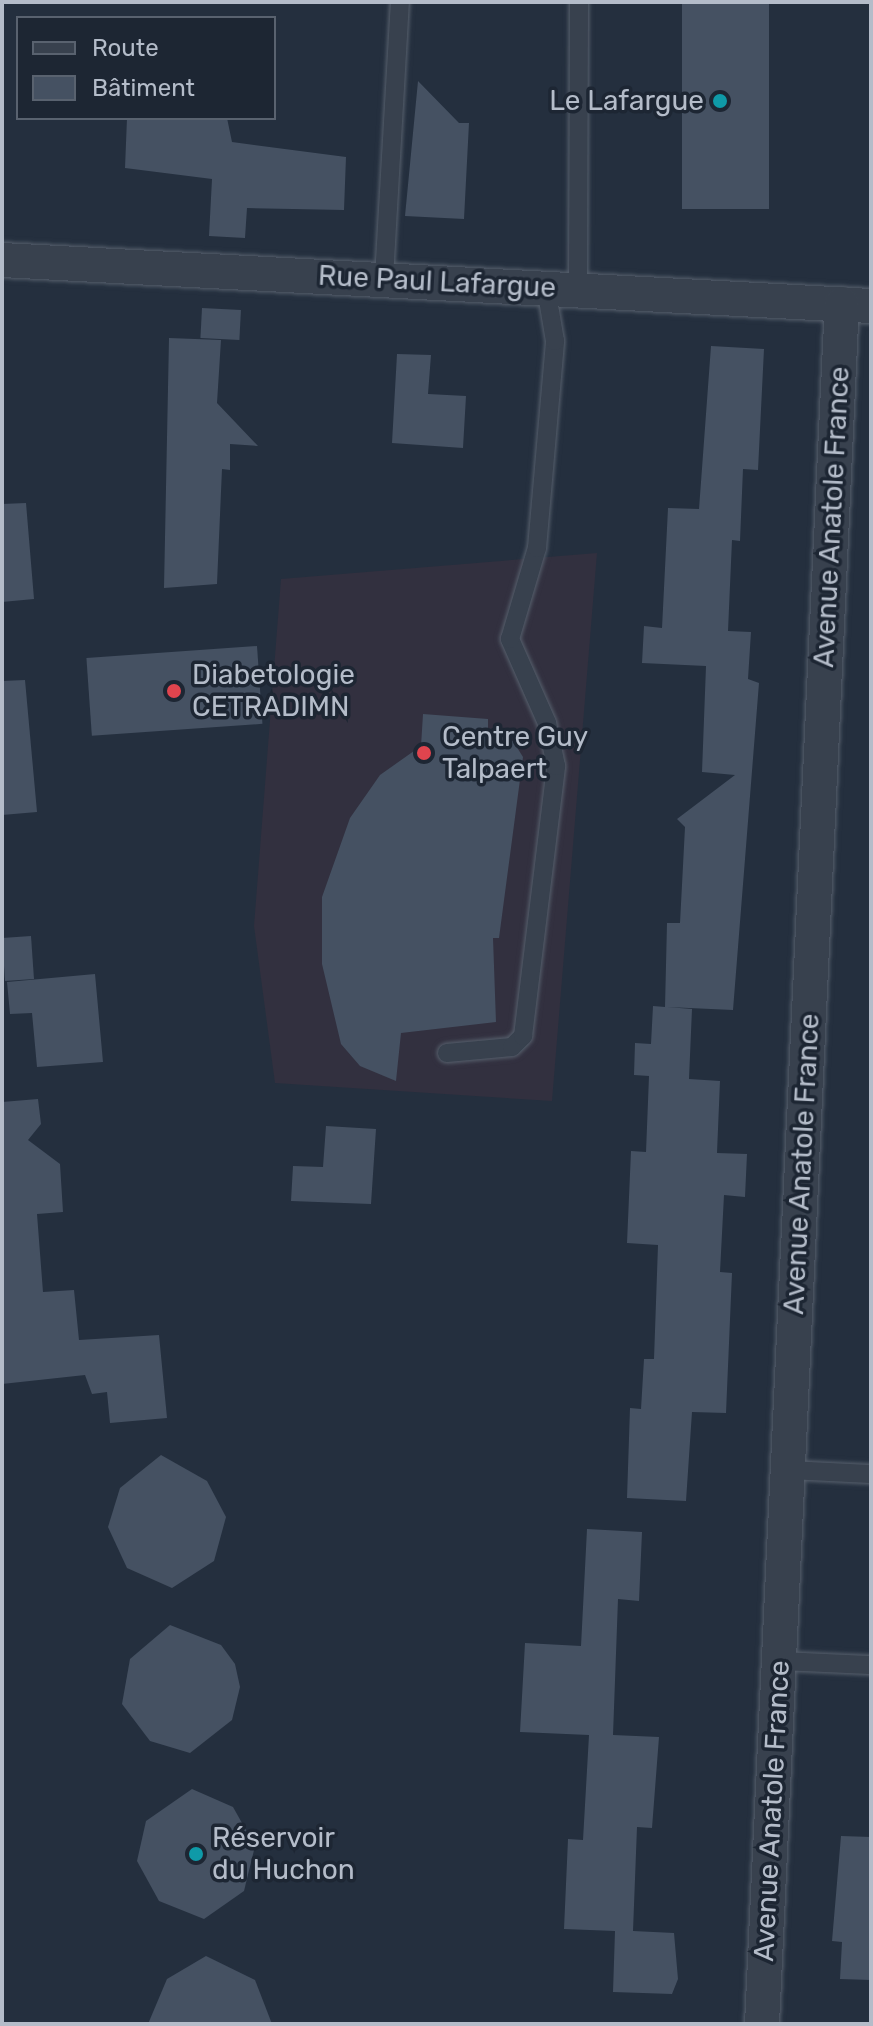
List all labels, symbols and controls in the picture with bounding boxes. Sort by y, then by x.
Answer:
legend [16,16,276,120]
text: Route [92,34,159,62]
text: Bâtiment [92,74,195,102]
place label: Le Lafargue [549,84,704,118]
marker: Le Lafargue [711,92,729,110]
street label: Rue Paul Lafargue [317,259,557,305]
street label: Avenue Anatole France [807,365,857,669]
place label: Diabetologie CETRADIMN [192,658,355,724]
marker: Diabetologie CETRADIMN [163,680,185,702]
place label: Centre Guy Talpaert [442,720,588,786]
marker: Centre Guy Talpaert [413,742,435,764]
street label: Avenue Anatole France [777,1012,827,1316]
street label: Avenue Anatole France [747,1659,797,1963]
place label: Réservoir du Huchon [212,1821,355,1887]
marker: Réservoir du Huchon [187,1845,205,1863]

